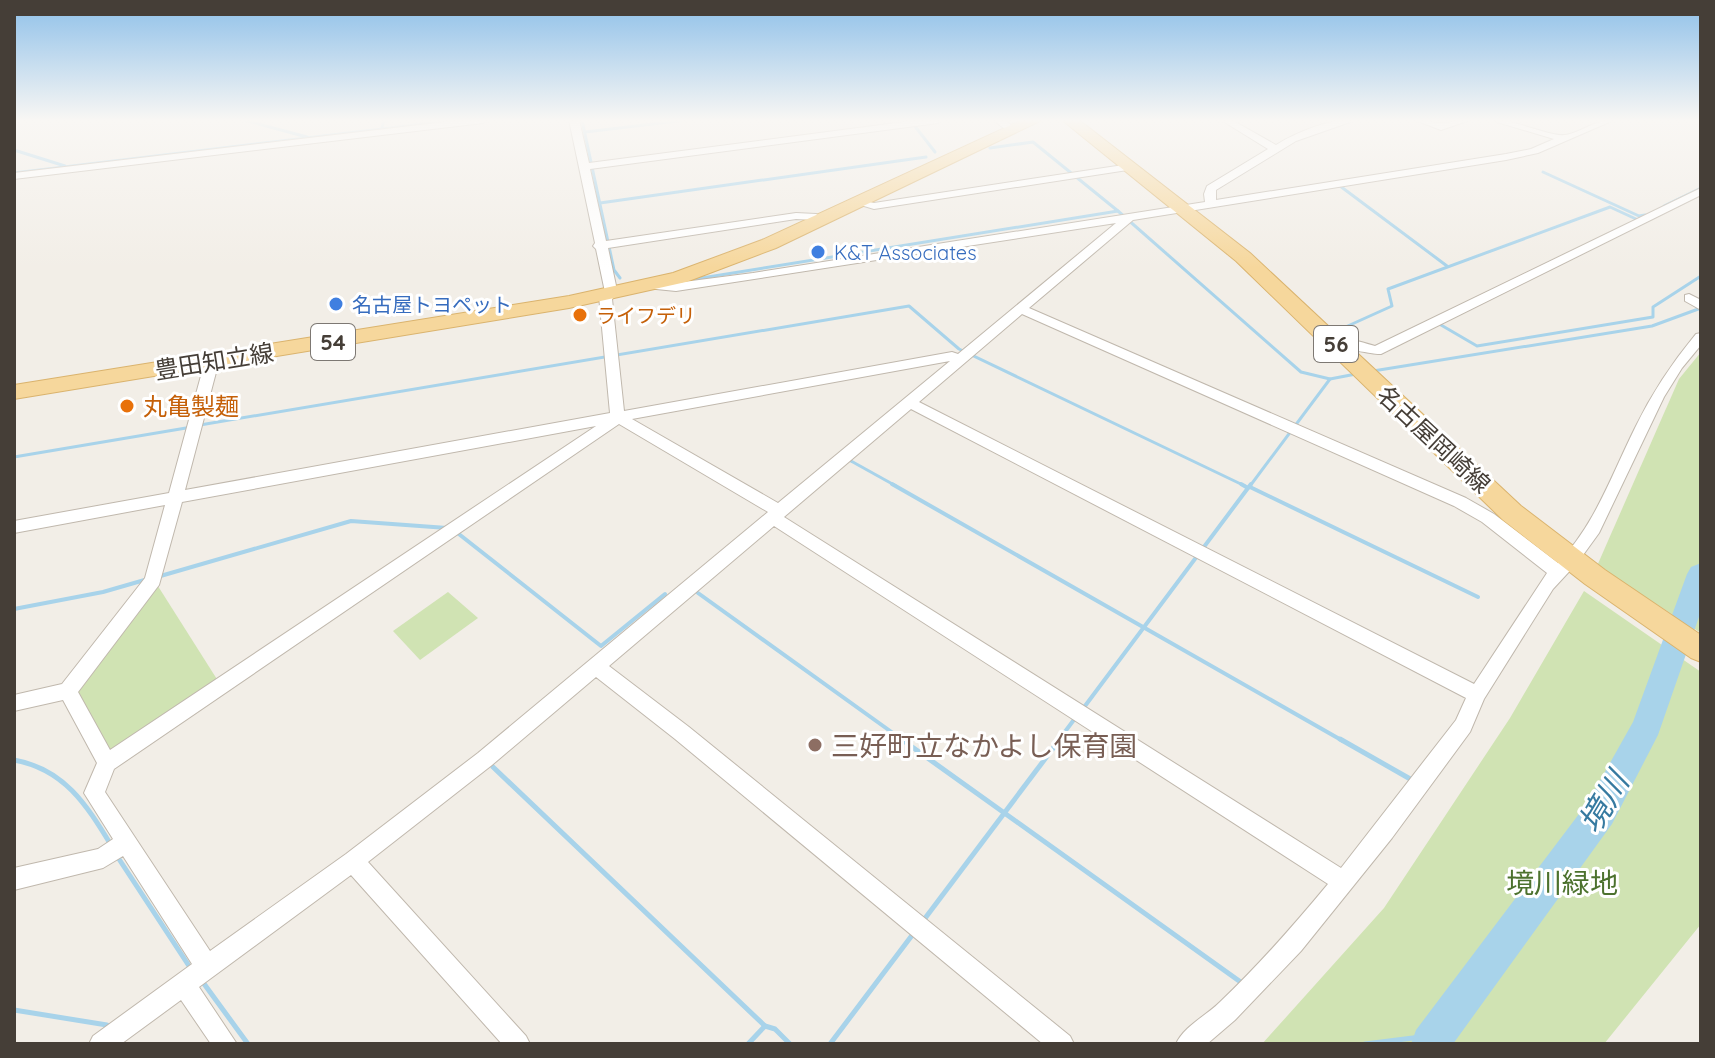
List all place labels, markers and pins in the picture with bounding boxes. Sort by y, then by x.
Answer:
place label: K&T Associates [834,240,977,265]
marker: K&T Associates [809,243,827,261]
place label: 名古屋トヨペット [352,292,512,317]
marker: 名古屋トヨペット [327,295,345,313]
place label: ライフデリ [596,303,696,328]
marker: ライフデリ [571,306,589,324]
place label: 丸亀製麺 [143,391,239,421]
marker: 丸亀製麺 [118,397,136,415]
place label: 三好町立なかよし保育園 [831,728,1138,763]
marker: 三好町立なかよし保育園 [806,736,824,754]

